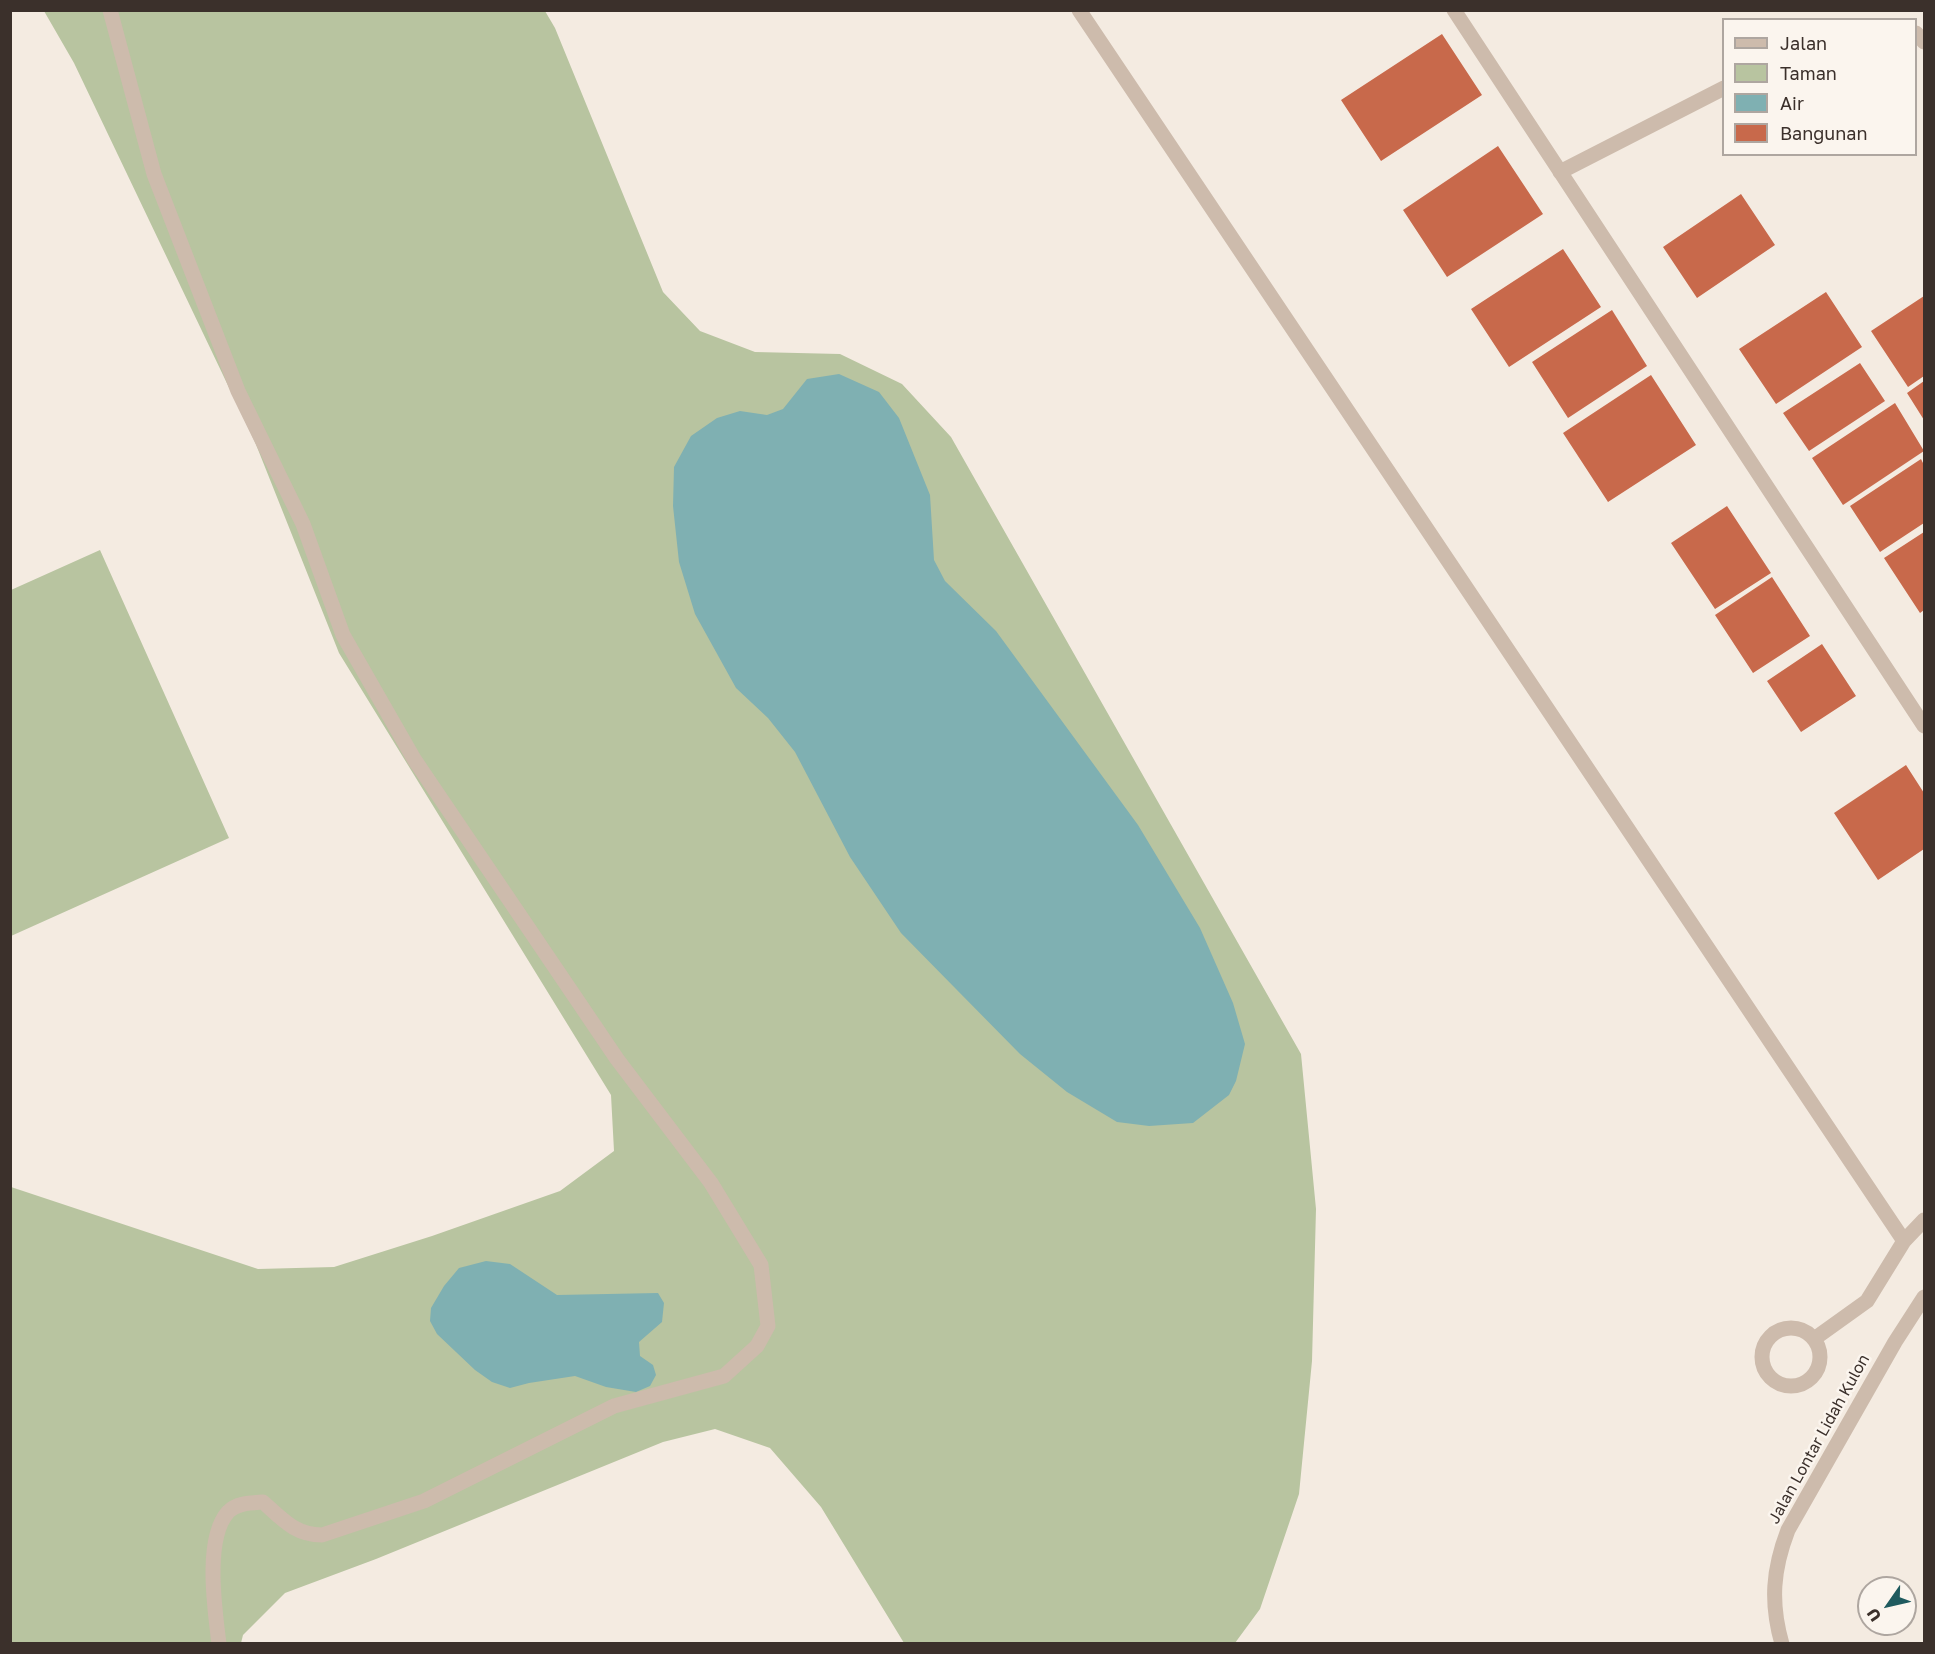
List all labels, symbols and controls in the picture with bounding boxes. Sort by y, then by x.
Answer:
legend [1722,18,1917,156]
text: Jalan [1780,32,1827,54]
text: Taman [1780,62,1837,84]
text: Air [1780,92,1804,114]
text: Bangunan [1780,122,1868,144]
street label: Jalan Lontar Lidah Kulon [1764,1351,1874,1527]
north arrow [1857,1576,1917,1636]
text: U [1862,1605,1885,1625]

